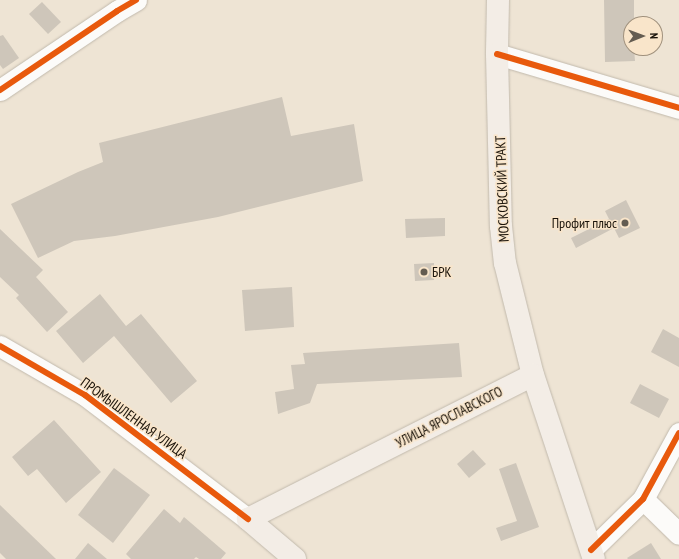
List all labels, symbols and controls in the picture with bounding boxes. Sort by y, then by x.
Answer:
north arrow [623,16,663,56]
text: N [647,33,661,39]
street label: МОСКОВСКИЙ ТРАКТ [492,135,512,243]
place label: Профит плюс [551,215,617,231]
marker: Профит плюс [620,218,630,228]
place label: БРК [432,264,451,280]
marker: БРК [419,267,429,277]
street label: ПРОМЫШЛЕННАЯ УЛИЦА [77,374,191,462]
street label: УЛИЦА ЯРОСЛАВСКОГО [393,383,505,451]

